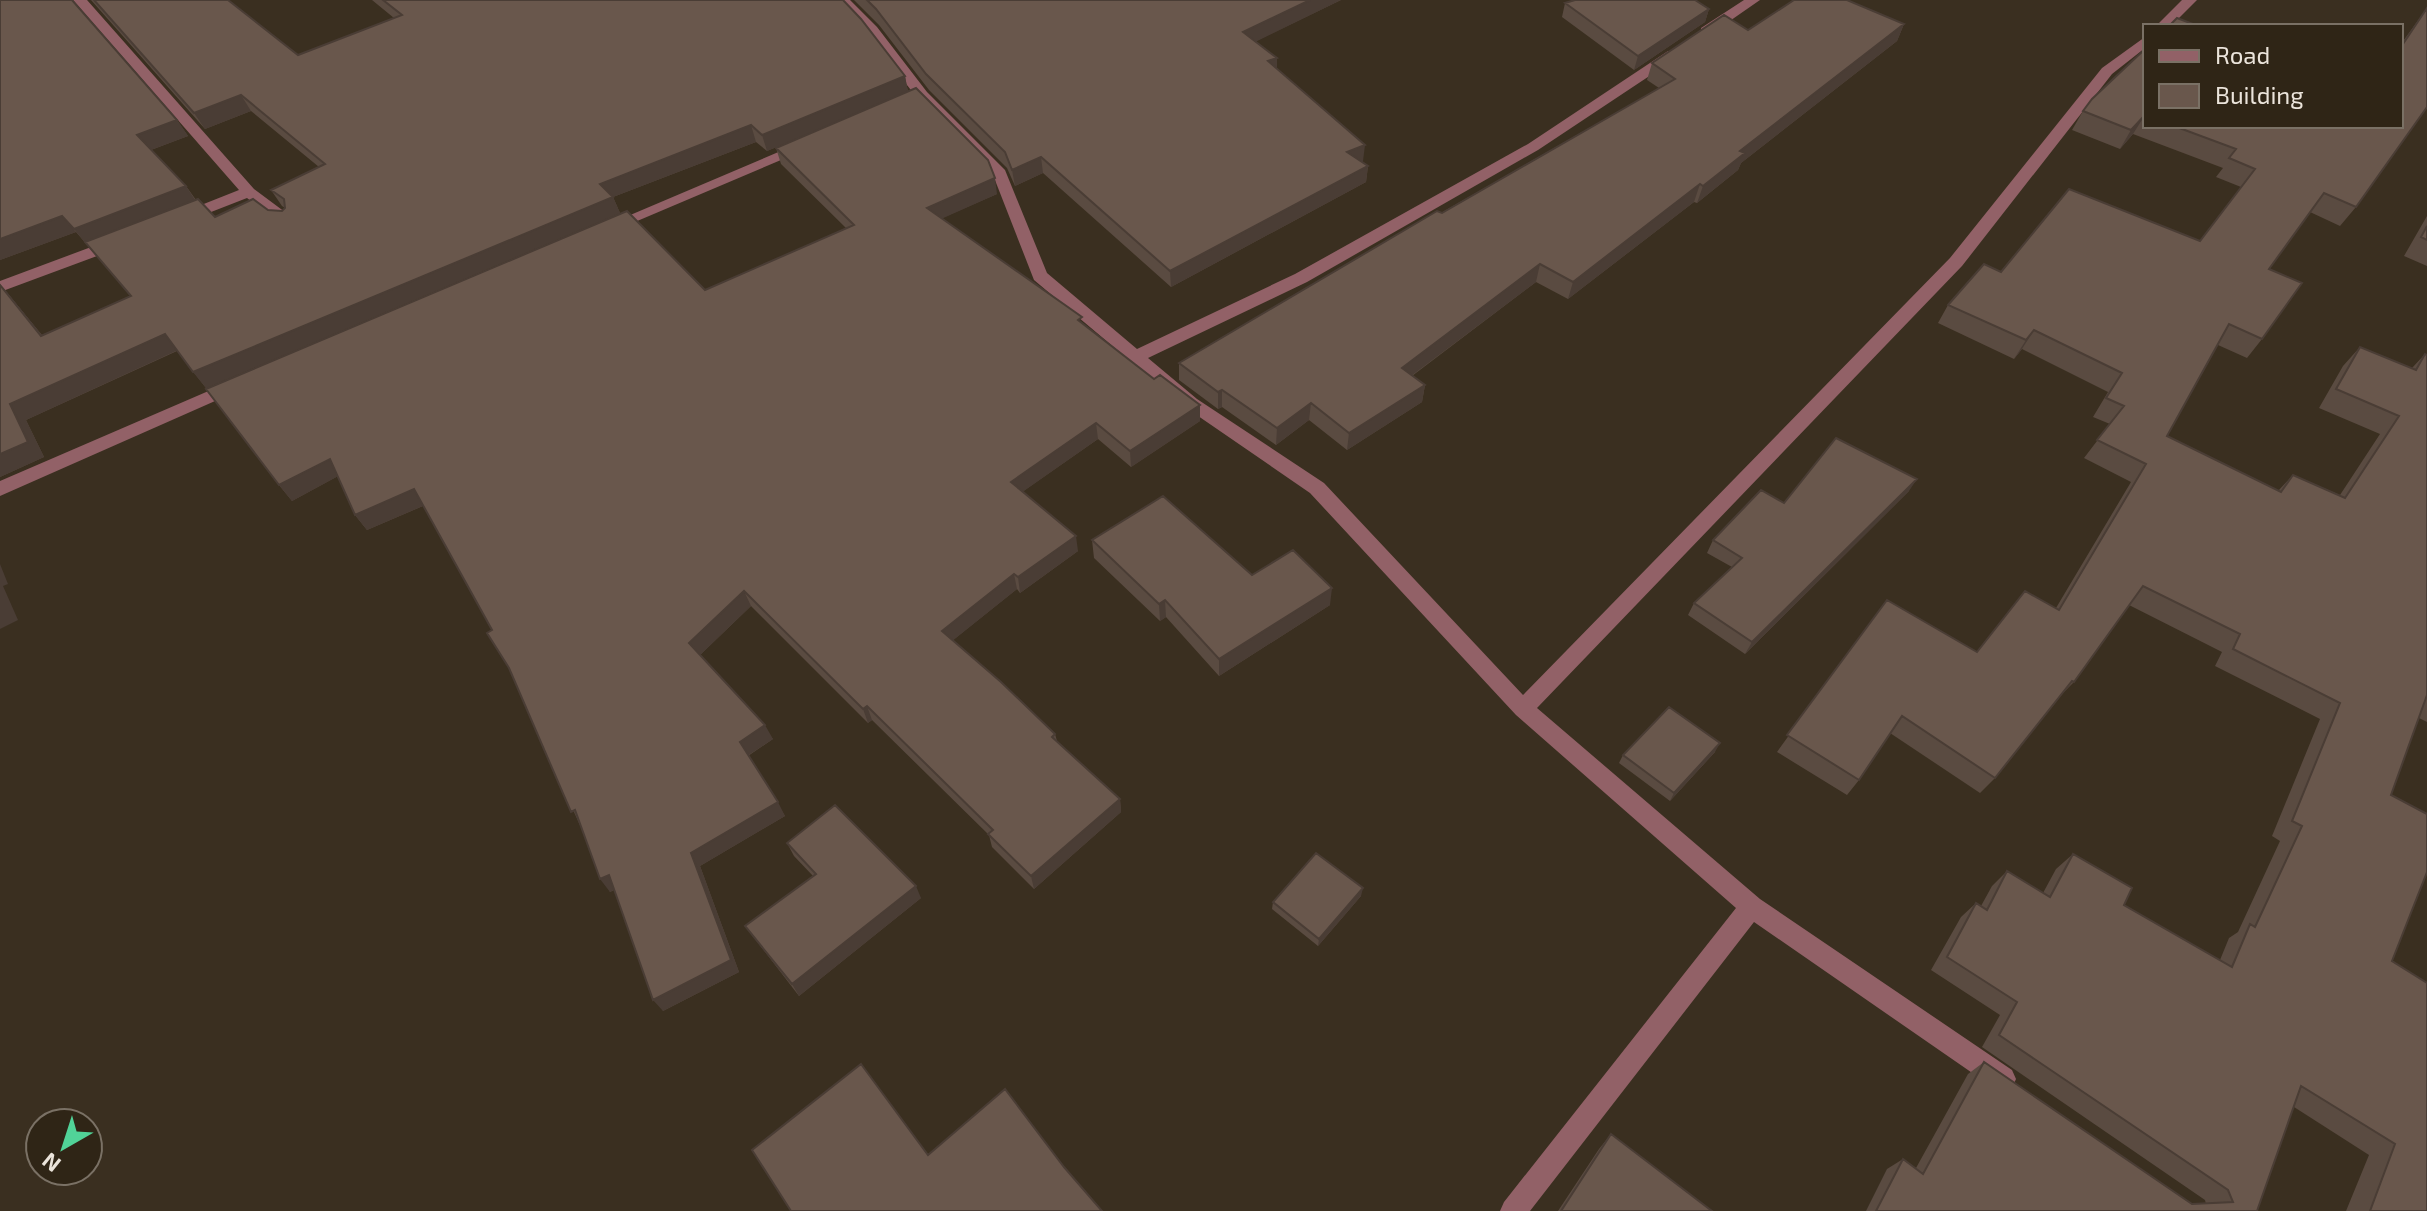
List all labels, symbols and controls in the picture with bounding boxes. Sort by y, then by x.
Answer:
legend [2143,24,2403,128]
text: Road [2215,40,2270,69]
text: Building [2215,80,2304,109]
north arrow [24,1107,104,1187]
text: N [36,1148,65,1178]

